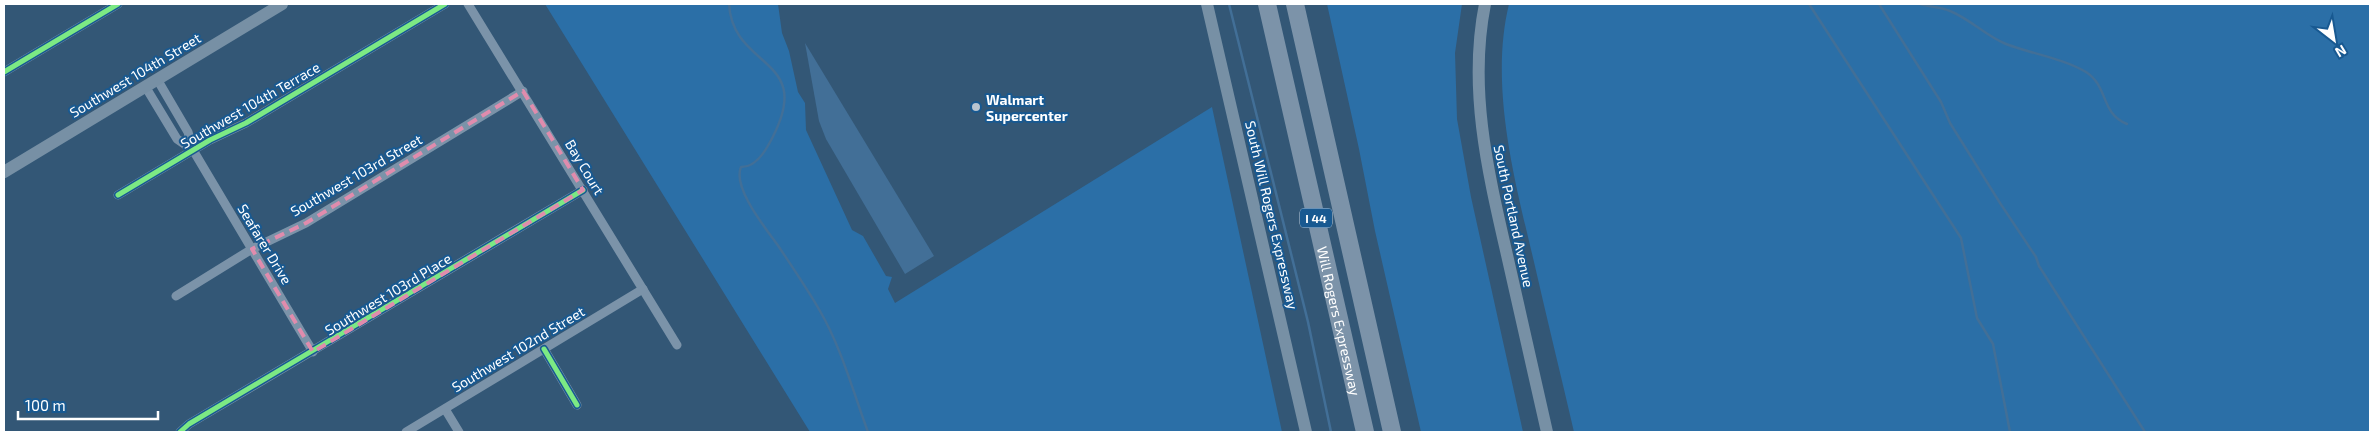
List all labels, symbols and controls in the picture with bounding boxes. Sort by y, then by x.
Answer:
north arrow [2309,15,2359,65]
street label: Southwest 104th Street [66,29,204,121]
text: N [2332,42,2350,61]
street label: Southwest 104th Terrace [177,58,323,152]
place label: Walmart Supercenter [986,91,1068,124]
marker: Walmart Supercenter [970,101,982,113]
street label: South Will Rogers Expressway [1242,119,1302,311]
street label: Southwest 103rd Street [287,130,425,220]
street label: Bay Court [562,136,608,198]
street label: South Portland Avenue [1491,143,1537,289]
street label: Seafarer Drive [234,201,296,287]
road number: I 44 [1300,208,1332,228]
street label: Will Rogers Expressway [1314,244,1365,398]
street label: Southwest 103rd Place [322,249,454,339]
street label: Southwest 102nd Street [449,303,587,395]
scale bar [18,388,158,420]
text: 100 m [25,396,66,414]

